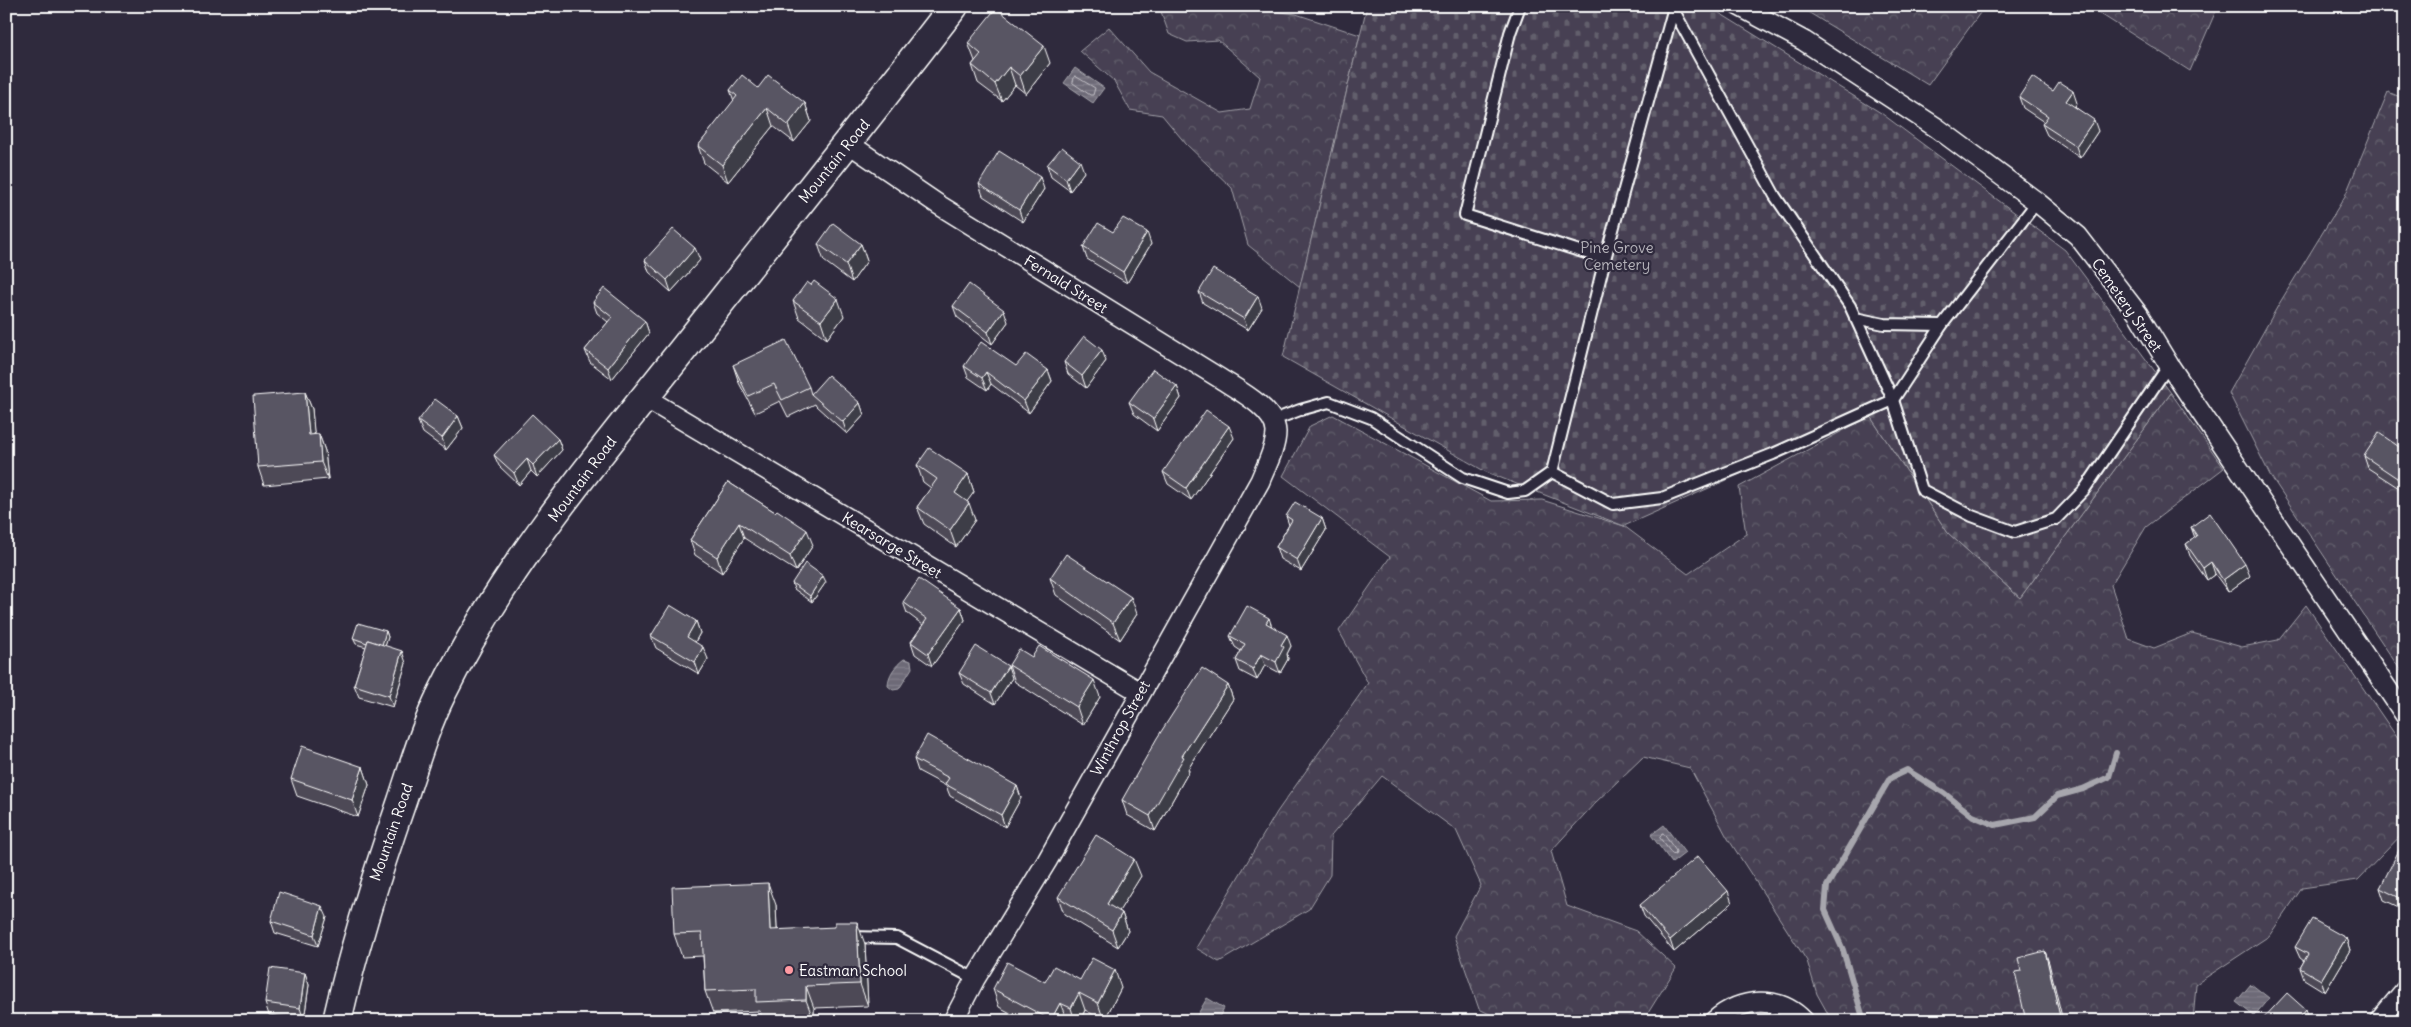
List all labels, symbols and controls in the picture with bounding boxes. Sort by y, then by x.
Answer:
street label: Mountain Road [794,115,874,207]
park label: Pine Grove Cemetery [1580,238,1654,274]
street label: Fernald Street [1021,251,1111,317]
street label: Cemetery Street [2088,254,2166,356]
street label: Mountain Road [544,432,620,526]
street label: Kearsarge Street [839,508,945,582]
street label: Winthrop Street [1086,677,1154,779]
street label: Mountain Road [365,780,417,883]
place label: Eastman School [799,961,907,980]
marker: Eastman School [783,964,795,976]

